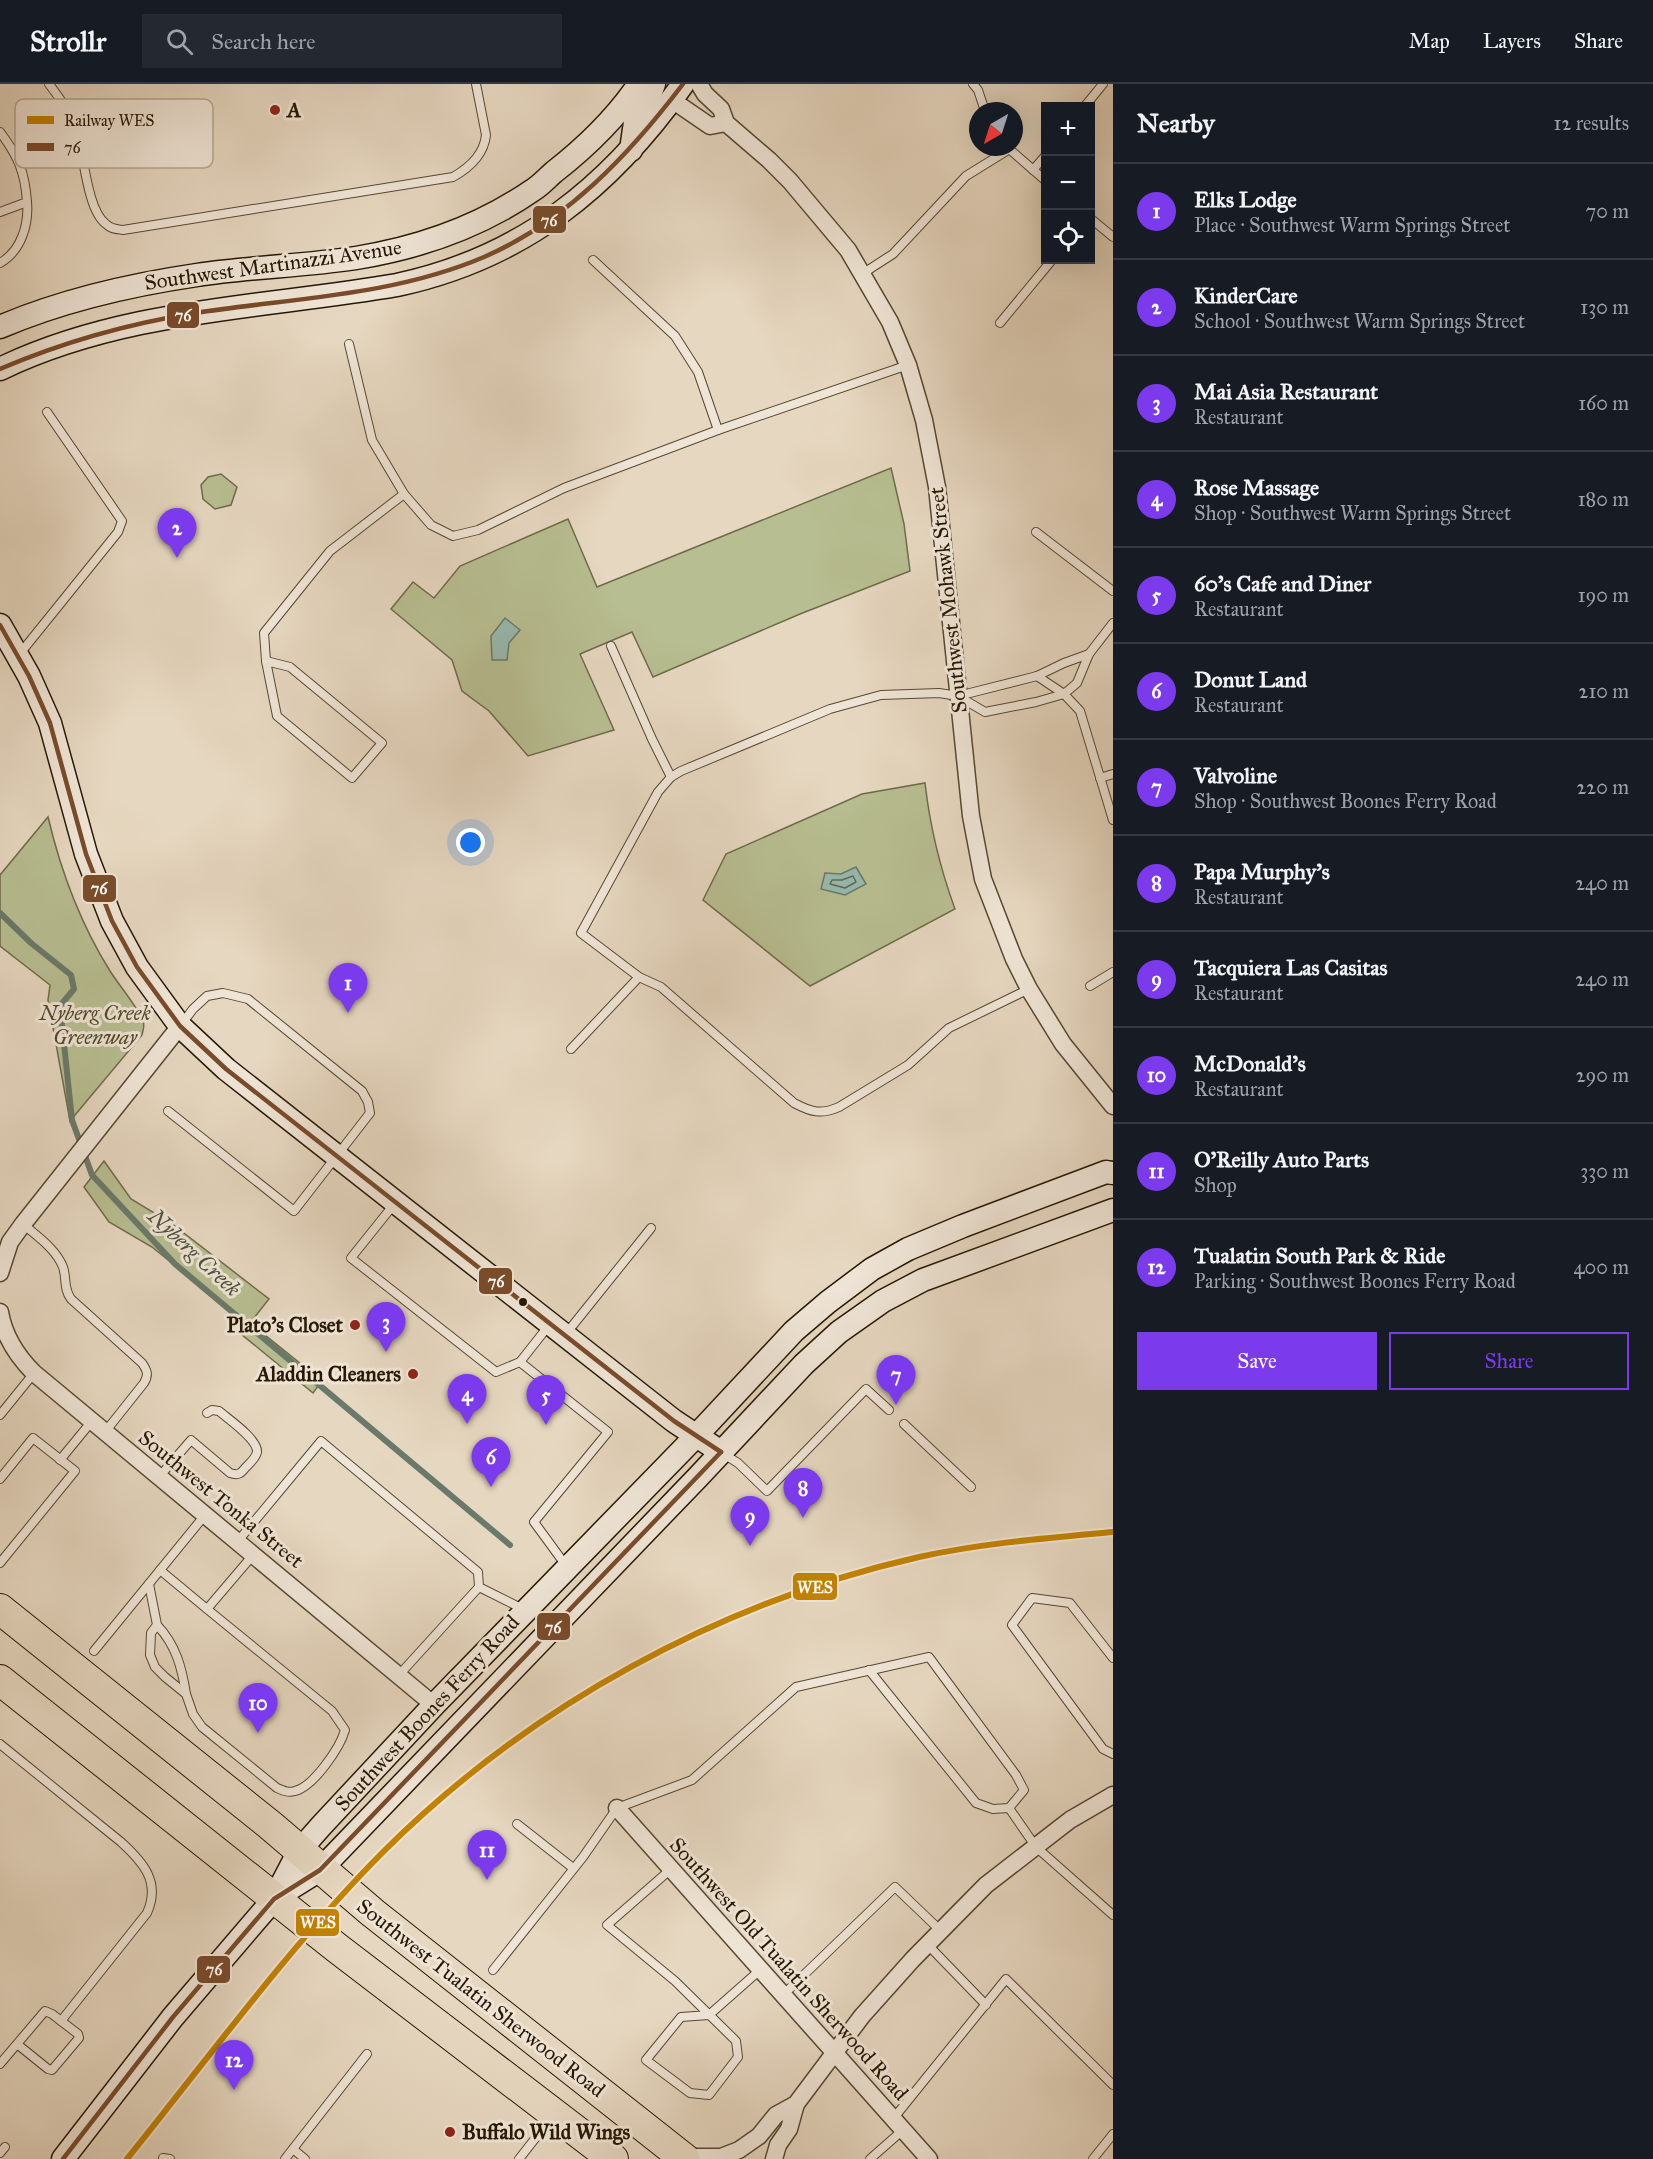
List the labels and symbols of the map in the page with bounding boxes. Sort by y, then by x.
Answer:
place label: A [285,97,302,123]
legend [15,99,213,168]
north arrow [969,102,1023,156]
marker: A [268,103,282,117]
text: Railway WES [64,111,154,130]
text: 76 [64,138,81,157]
line badge: 76 [532,205,567,234]
text: 76 [541,211,558,230]
street label: Southwest Martinazzi Avenue [143,234,404,296]
line badge: 76 [166,301,200,329]
text: 76 [175,306,192,325]
street label: Southwest Mohawk Street [923,485,973,714]
pin: 2 [158,508,196,558]
your location [456,828,485,857]
line badge: 76 [82,874,117,903]
text: 76 [91,879,108,898]
pin: 1 [328,964,368,1013]
park label: Nyberg Creek Greenway [38,1000,151,1050]
water label: Nyberg Creek [141,1201,247,1302]
line badge: 76 [478,1267,513,1295]
text: 76 [488,1272,505,1291]
unlabelled marker [517,1296,529,1308]
pin: 3 [366,1302,406,1352]
place label: Plato's Closet [227,1312,344,1338]
marker: Plato's Closet [348,1318,362,1332]
pin: 7 [876,1356,916,1405]
place label: Aladdin Cleaners [254,1361,401,1387]
marker: Aladdin Cleaners [406,1367,420,1381]
pin: 4 [448,1374,486,1424]
pin: 5 [526,1376,566,1425]
street label: Southwest Tonka Street [133,1424,309,1574]
pin: 6 [472,1438,510,1487]
pin: 8 [784,1468,822,1518]
pin: 9 [730,1496,770,1546]
line badge: WES [792,1572,838,1601]
text: WES [797,1578,833,1597]
street label: Southwest Boones Ferry Road [329,1609,525,1817]
line badge: 76 [536,1612,571,1641]
text: 76 [545,1618,562,1637]
pin: 10 [238,1684,278,1733]
pin: 11 [468,1830,506,1880]
street label: Southwest Old Tualatin Sherwood Road [664,1832,914,2106]
street label: Southwest Tualatin Sherwood Road [352,1893,611,2103]
line badge: WES [295,1908,340,1937]
text: WES [300,1913,336,1932]
line badge: 76 [196,1955,231,1984]
text: 76 [206,1960,223,1979]
pin: 12 [214,2040,254,2090]
place label: Buffalo Wild Wings [462,2119,631,2145]
marker: Buffalo Wild Wings [443,2125,457,2139]

